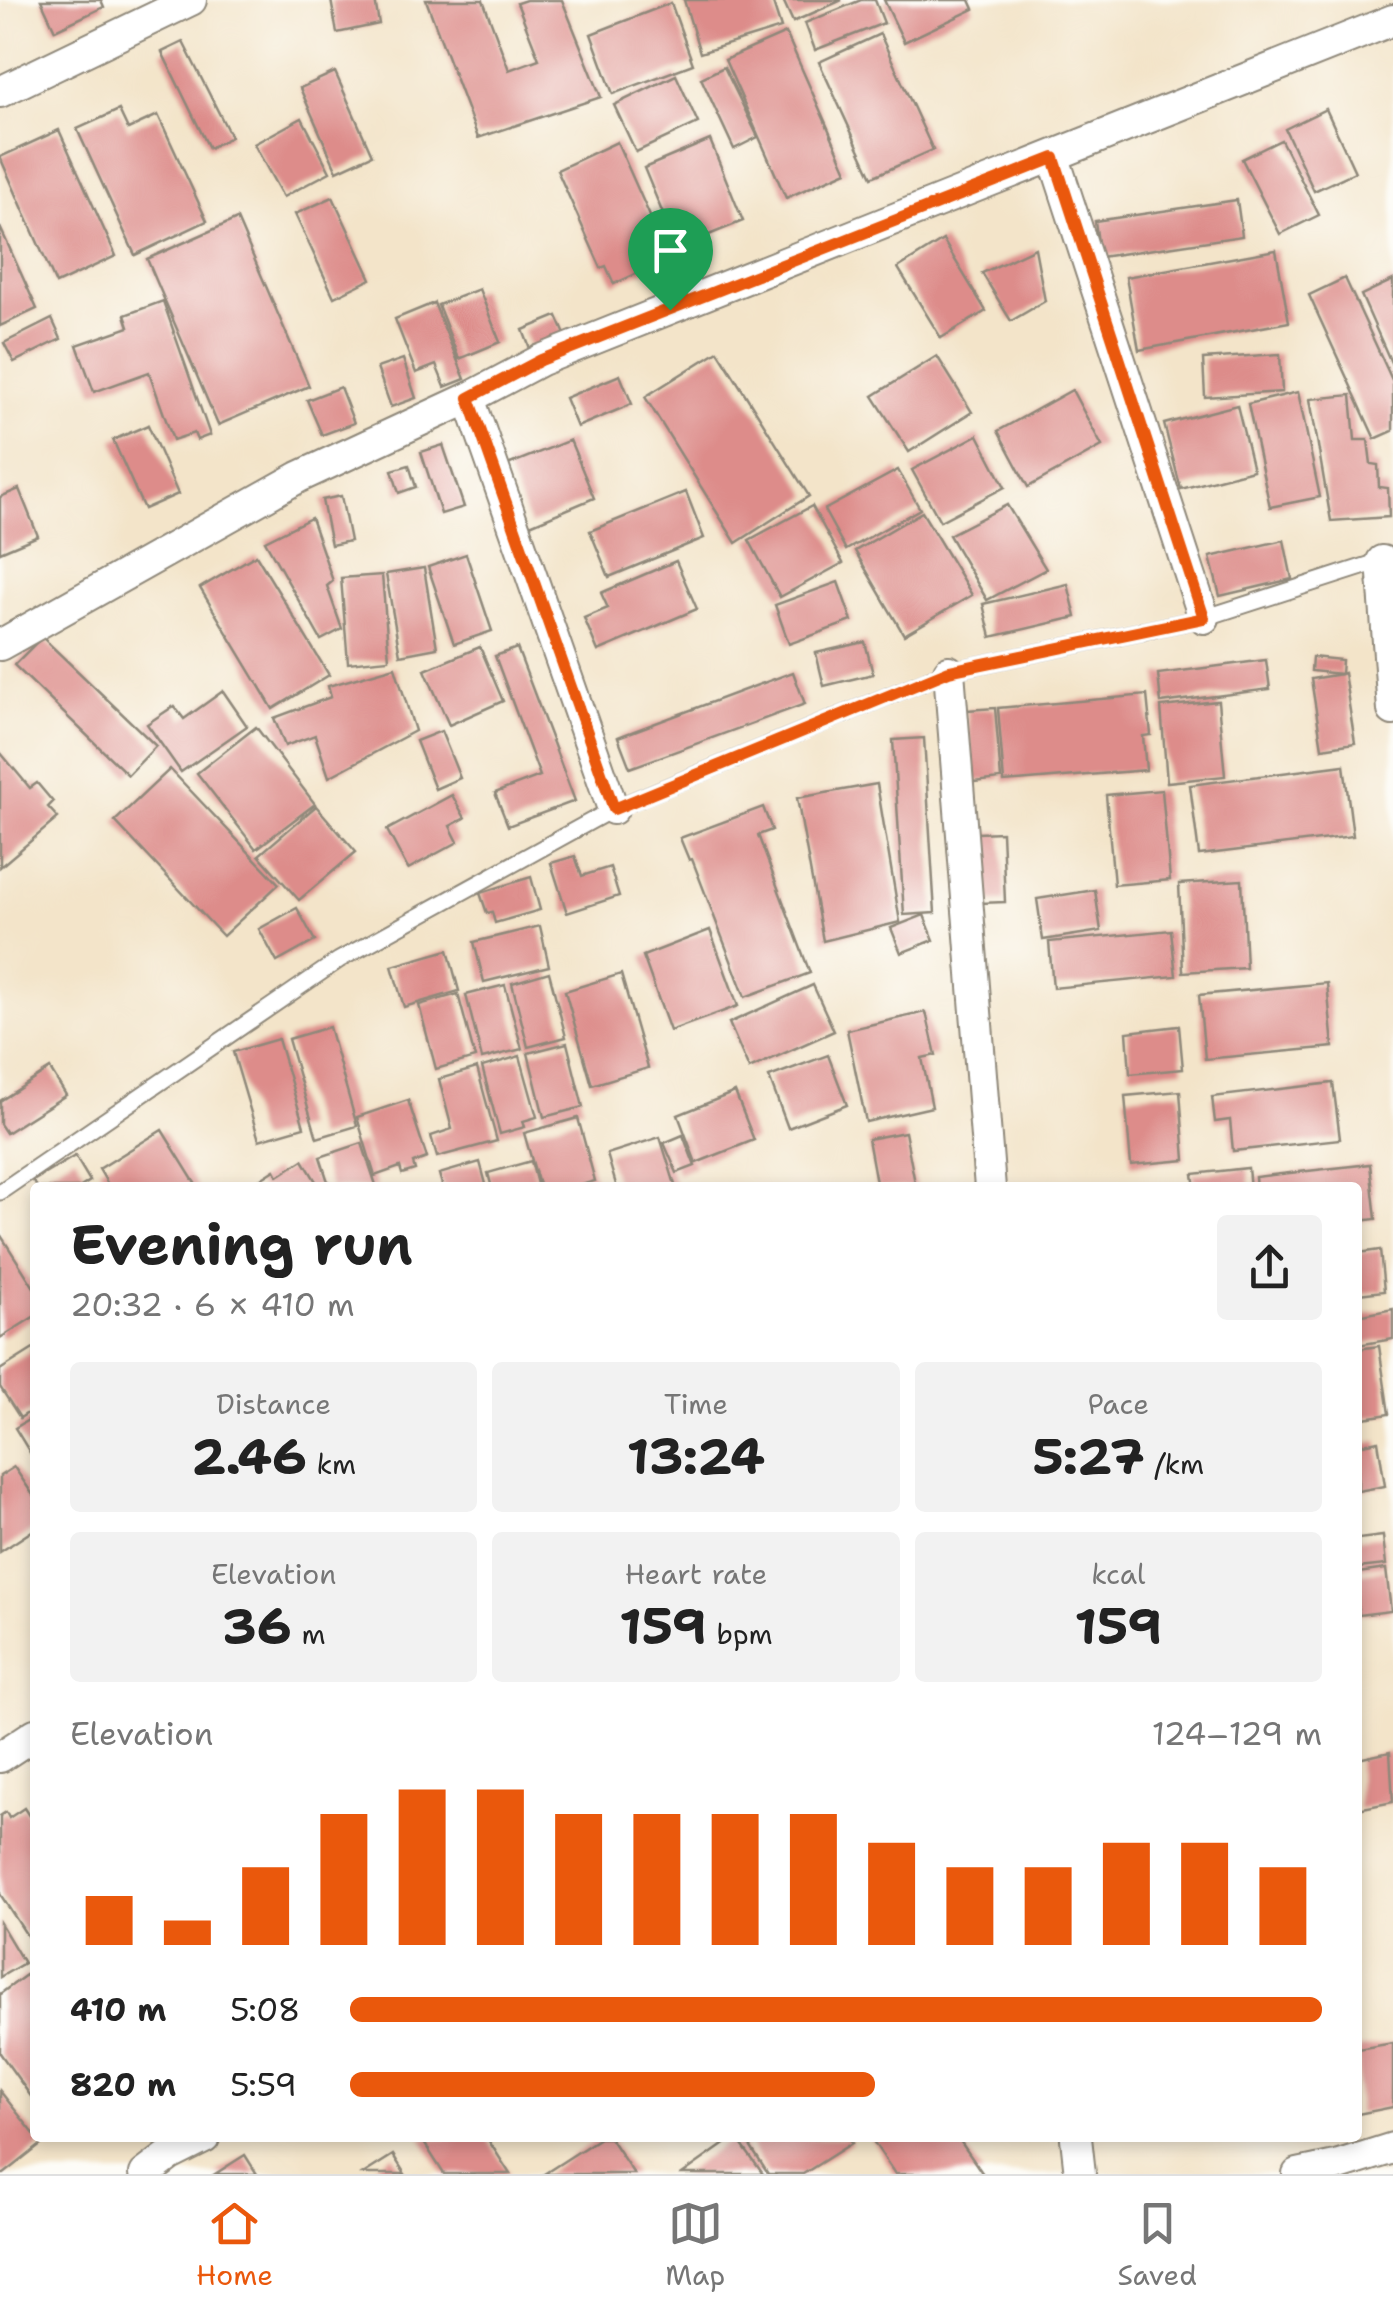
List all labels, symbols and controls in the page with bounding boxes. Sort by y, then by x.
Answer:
pin [628,208,713,311]
icon: arrive [643,223,698,278]
text: Evening run [70,1208,413,1282]
button: share [1217,1215,1322,1320]
text: 20:32 · 6 × 410 m [70,1283,355,1326]
text: Distance [216,1385,331,1423]
text: Time [664,1385,728,1423]
text: Pace [1088,1385,1149,1423]
text: 2.46 [191,1423,307,1490]
text: 13:24 [627,1423,765,1490]
text: 5:27 [1032,1423,1145,1490]
text: km [307,1445,356,1483]
text: /km [1145,1445,1204,1483]
text: Elevation [211,1555,336,1593]
text: Heart rate [625,1555,767,1593]
text: kcal [1091,1555,1146,1593]
text: 36 [222,1593,292,1660]
text: 159 [619,1593,707,1660]
text: 159 [1075,1593,1162,1660]
text: m [292,1615,326,1653]
text: bpm [707,1615,773,1653]
text: Elevation [70,1712,213,1755]
text: 124–129 m [1152,1712,1322,1755]
text: 410 m [70,1988,167,2031]
text: 5:08 [230,1988,300,2031]
text: 820 m [70,2063,176,2106]
text: 5:59 [230,2063,297,2106]
tab: Home [196,2196,273,2294]
tab: Map [665,2196,725,2294]
tab: Saved [1117,2196,1197,2294]

